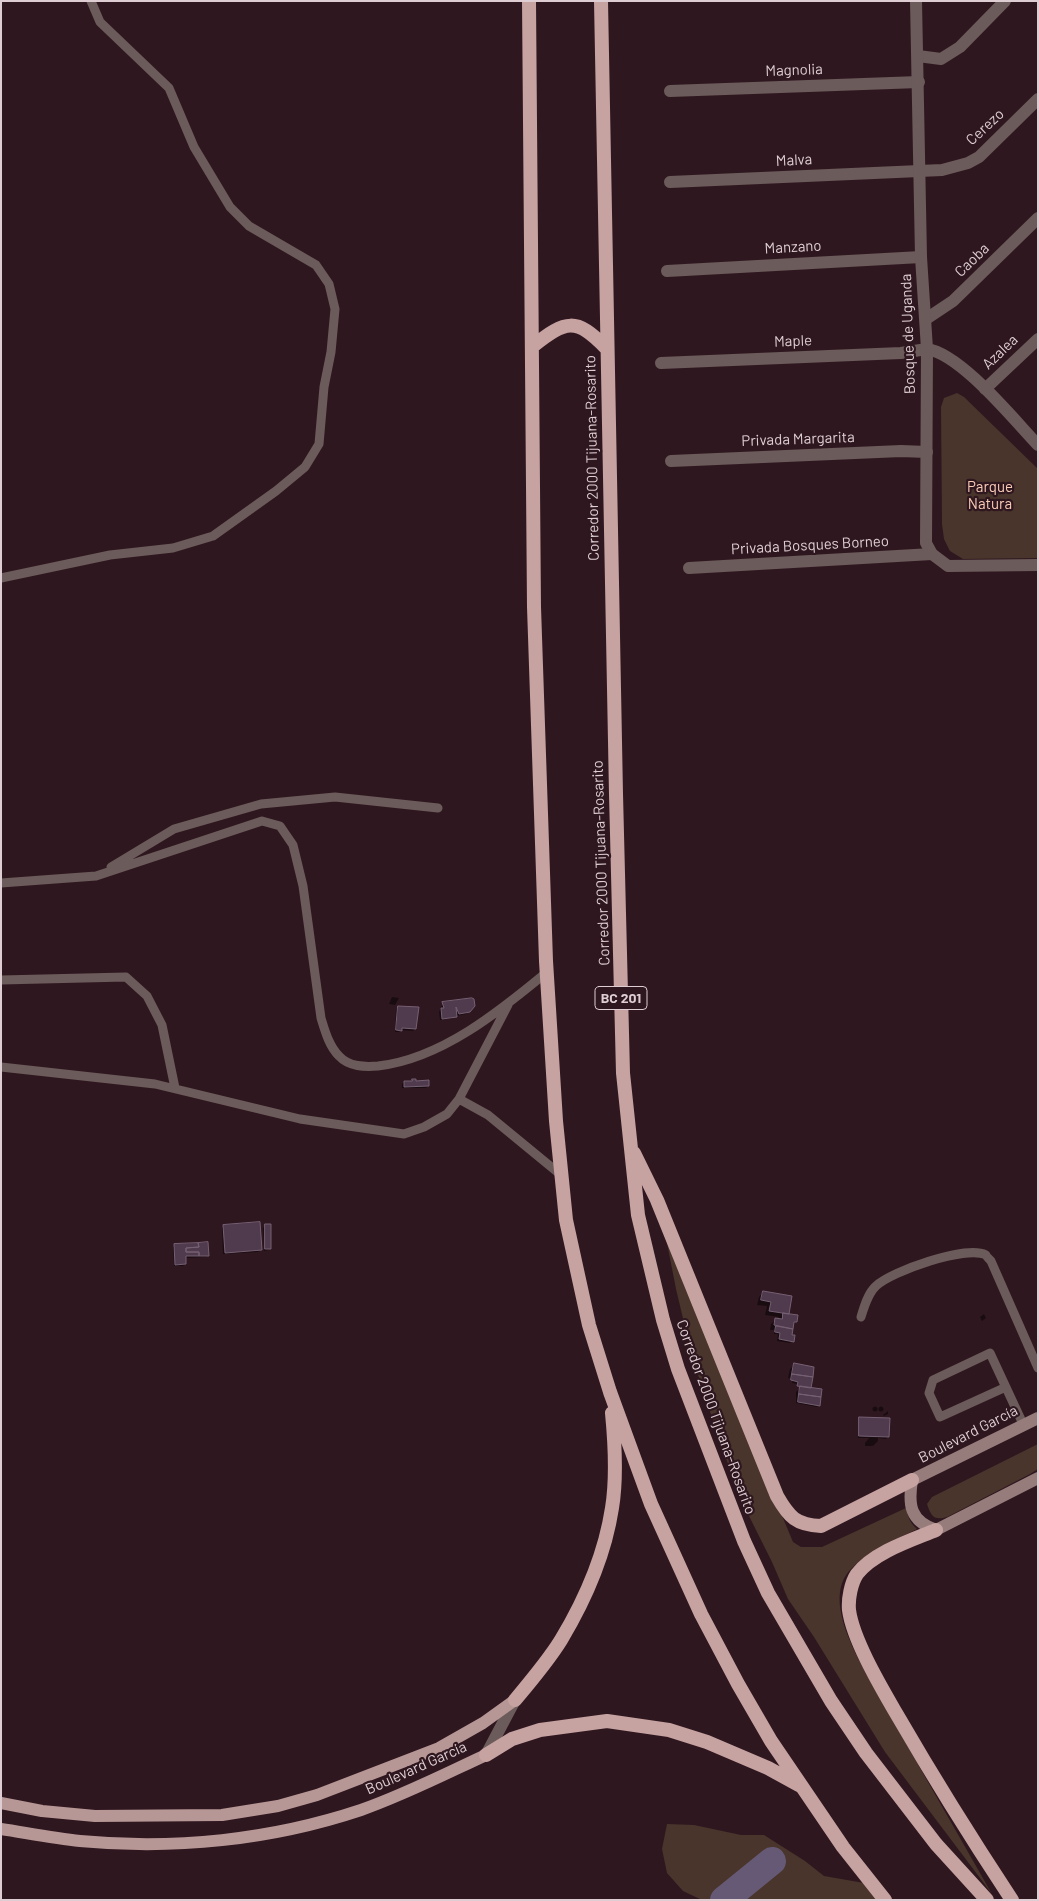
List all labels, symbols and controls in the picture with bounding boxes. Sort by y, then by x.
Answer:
street label: Magnolia [765,60,823,80]
street label: Cerezo [962,105,1008,149]
street label: Malva [775,150,813,170]
street label: Manzano [764,237,822,257]
street label: Caoba [951,239,993,281]
street label: Bosque de Uganda [897,273,919,395]
street label: Maple [774,331,812,351]
street label: Azalea [978,331,1022,373]
street label: Corredor 2000 Tijuana-Rosarito [581,355,603,561]
street label: Privada Margarita [741,428,855,450]
park label: Parque Natura [967,478,1013,513]
street label: Privada Bosques Borneo [731,532,889,558]
street label: Corredor 2000 Tijuana-Rosarito [588,760,614,966]
road number: BC 201 [595,986,647,1010]
street label: Corredor 2000 Tijuana-Rosarito [672,1317,760,1517]
street label: Boulevard García [915,1401,1021,1467]
street label: Boulevard García [363,1738,469,1798]

